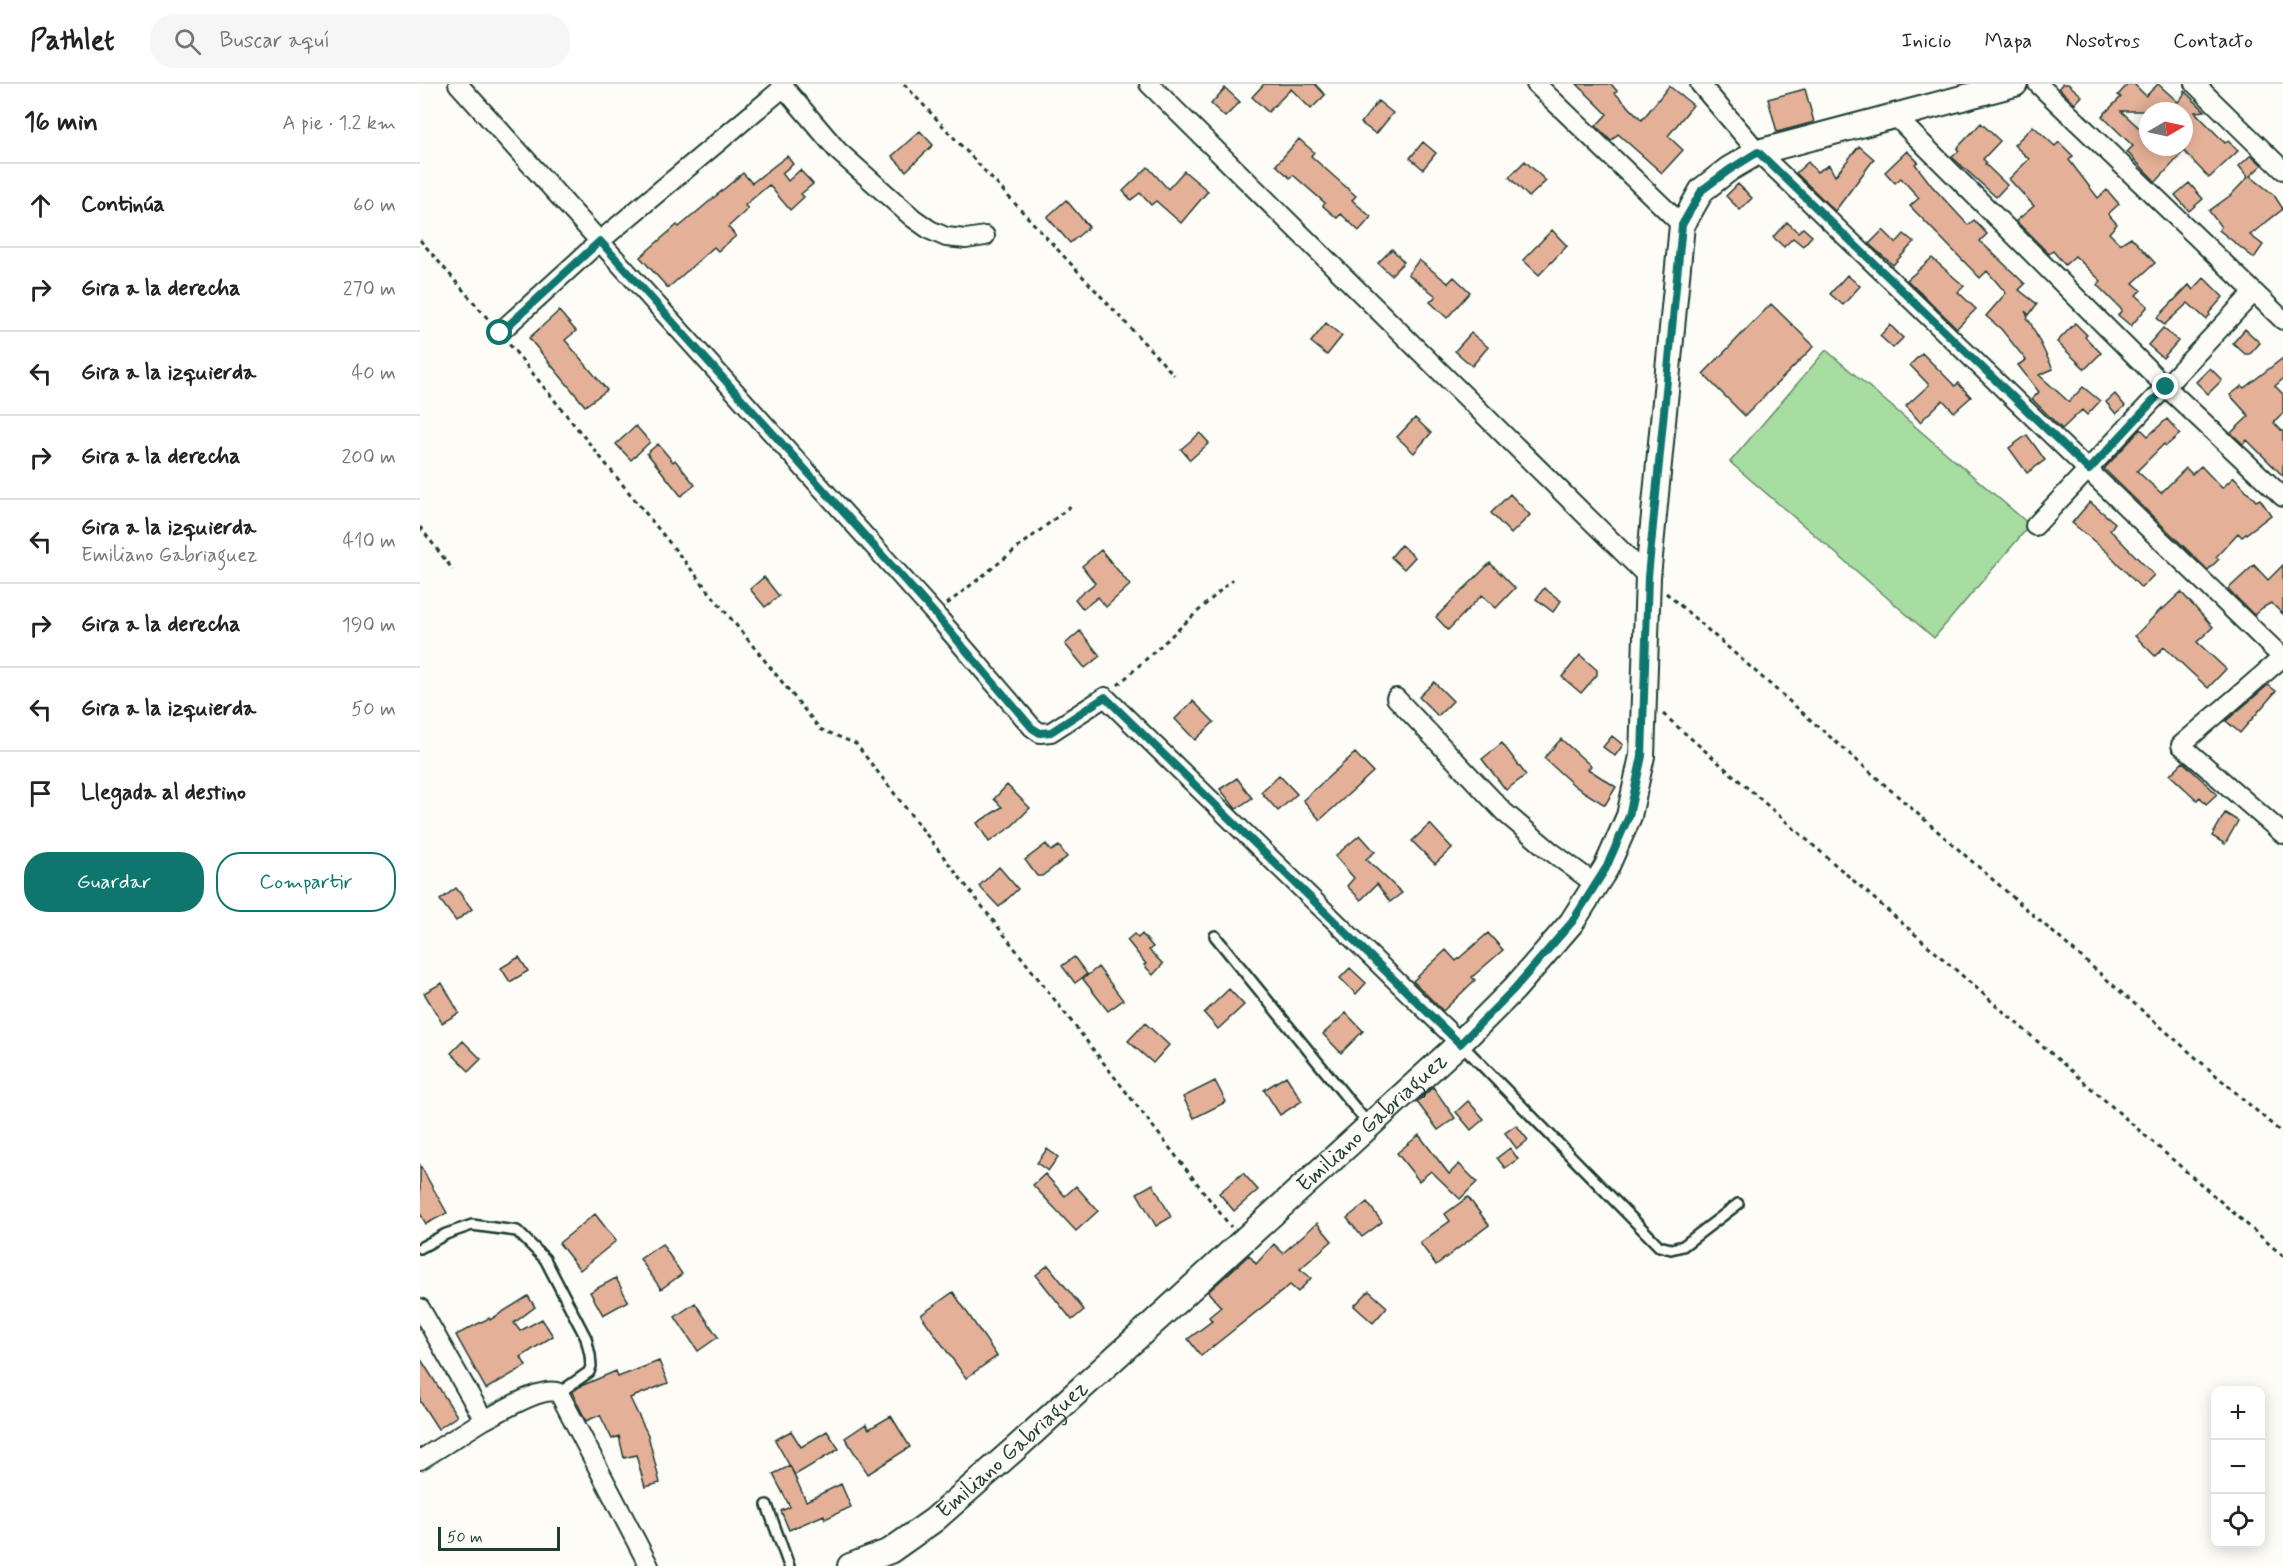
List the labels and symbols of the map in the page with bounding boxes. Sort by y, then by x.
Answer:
north arrow [2139,102,2193,156]
route start [486,319,512,345]
route end [2152,373,2178,399]
street label: Emiliano Gabriaguez [1291,1047,1454,1199]
street label: Emiliano Gabriaguez [931,1375,1094,1525]
scale bar [438,1524,560,1552]

